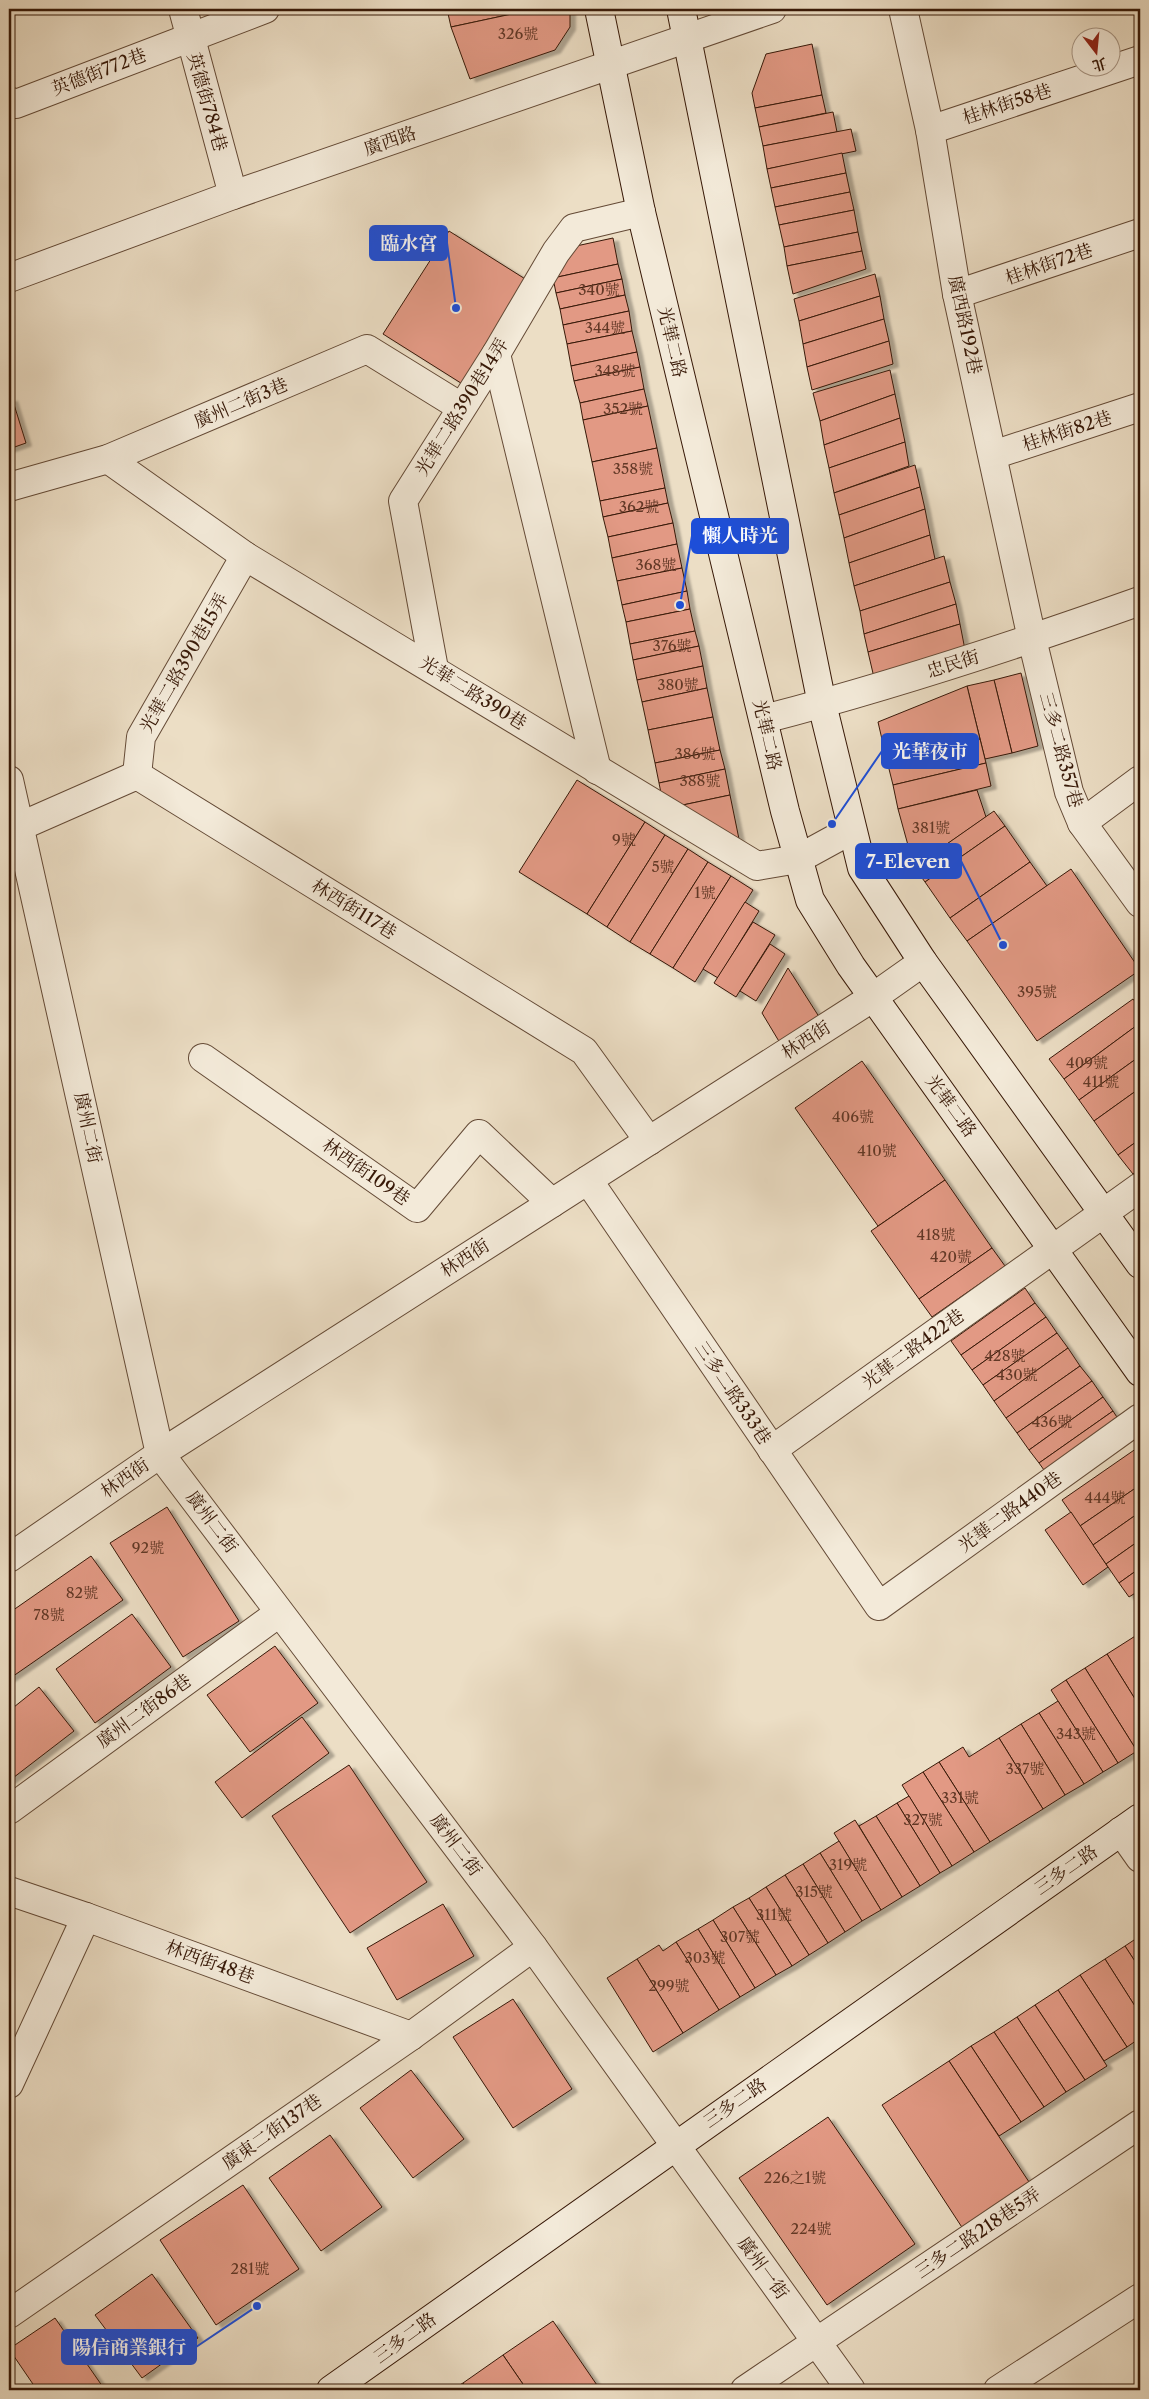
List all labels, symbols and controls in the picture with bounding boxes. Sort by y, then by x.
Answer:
house number: 326號 [498,24,538,43]
north arrow [1072,28,1122,78]
street label: 英德街772巷 [48,44,150,100]
street label: 英德街784巷 [182,50,232,154]
text: 北 [1090,54,1109,75]
street label: 桂林街58巷 [960,79,1054,129]
street label: 廣西路 [361,122,419,160]
callout: 臨水宮 [370,226,447,260]
text: 臨水宮 [380,232,438,255]
street label: 桂林街72巷 [1002,239,1096,289]
street label: 廣西路192巷 [944,274,986,376]
house number: 340號 [578,280,620,299]
street label: 光華二路 [653,304,691,380]
house number: 344號 [585,318,625,337]
street label: 光華二路390巷14弄 [411,334,513,480]
house number: 348號 [595,361,635,380]
street label: 廣州二街3巷 [191,373,291,433]
house number: 352號 [603,399,643,418]
street label: 桂林街82巷 [1019,406,1115,456]
house number: 358號 [613,459,653,478]
house number: 362號 [619,497,659,516]
callout: 懶人時光 [692,519,788,553]
text: 懶人時光 [702,524,778,547]
house number: 368號 [636,555,676,574]
street label: 光華二路390巷15弄 [135,589,233,737]
house number: 376號 [652,636,692,655]
street label: 忠民街 [924,646,982,682]
street label: 光華二路390巷 [415,651,531,735]
house number: 380號 [657,675,699,694]
street label: 三多二路357巷 [1035,690,1087,810]
street label: 光華二路 [748,697,786,773]
callout: 光華夜市 [882,734,978,768]
text: 光華夜市 [892,740,968,763]
house number: 386號 [675,744,715,763]
house number: 388號 [679,771,721,790]
house number: 381號 [912,818,950,837]
house number: 9號 [612,830,636,849]
callout: 7-Eleven [856,844,961,878]
text: 7-Eleven [866,850,950,873]
house number: 5號 [651,857,675,876]
street label: 林西街117巷 [307,874,401,944]
house number: 1號 [694,883,716,902]
house number: 395號 [1017,982,1057,1001]
street label: 林西街 [777,1016,835,1064]
house number: 409號 [1066,1053,1108,1072]
street label: 光華二路 [921,1070,981,1142]
house number: 411號 [1083,1072,1119,1091]
street label: 廣州二街 [70,1090,106,1166]
house number: 406號 [832,1107,874,1126]
street label: 林西街109巷 [318,1134,414,1210]
house number: 410號 [857,1141,897,1160]
house number: 418號 [917,1225,955,1244]
street label: 林西街 [436,1234,494,1282]
house number: 420號 [930,1247,972,1266]
street label: 光華二路422巷 [858,1305,968,1393]
street label: 三多二路333巷 [690,1337,776,1449]
house number: 428號 [984,1346,1026,1365]
house number: 430號 [996,1365,1038,1384]
house number: 436號 [1032,1412,1072,1431]
street label: 林西街 [97,1454,153,1502]
street label: 光華二路440巷 [954,1467,1066,1557]
street label: 廣州二街 [182,1487,242,1557]
house number: 444號 [1084,1488,1126,1507]
house number: 92號 [132,1538,164,1557]
house number: 82號 [66,1583,98,1602]
house number: 78號 [33,1605,65,1624]
street label: 廣州二街86巷 [93,1669,195,1753]
house number: 343號 [1056,1724,1096,1743]
house number: 337號 [1006,1759,1044,1778]
house number: 331號 [941,1788,979,1807]
street label: 廣州二街 [426,1810,486,1880]
house number: 327號 [903,1810,943,1829]
street label: 三多二路 [1030,1840,1102,1900]
house number: 319號 [829,1855,867,1874]
house number: 315號 [795,1882,833,1901]
house number: 311號 [756,1905,792,1924]
house number: 307號 [720,1927,760,1946]
street label: 林西街48巷 [163,1936,257,1988]
house number: 303號 [684,1948,726,1967]
house number: 299號 [648,1976,690,1995]
street label: 三多二路 [699,2073,771,2133]
street label: 廣東二街137巷 [218,2090,326,2174]
house number: 226之1號 [764,2168,826,2187]
street label: 三多二路218巷5弄 [911,2183,1045,2283]
house number: 224號 [791,2219,831,2238]
street label: 廣州一街 [733,2232,793,2304]
house number: 281號 [231,2259,269,2278]
street label: 三多二路 [369,2308,441,2368]
callout: 陽信商業銀行 [62,2330,196,2364]
text: 陽信商業銀行 [72,2336,186,2359]

